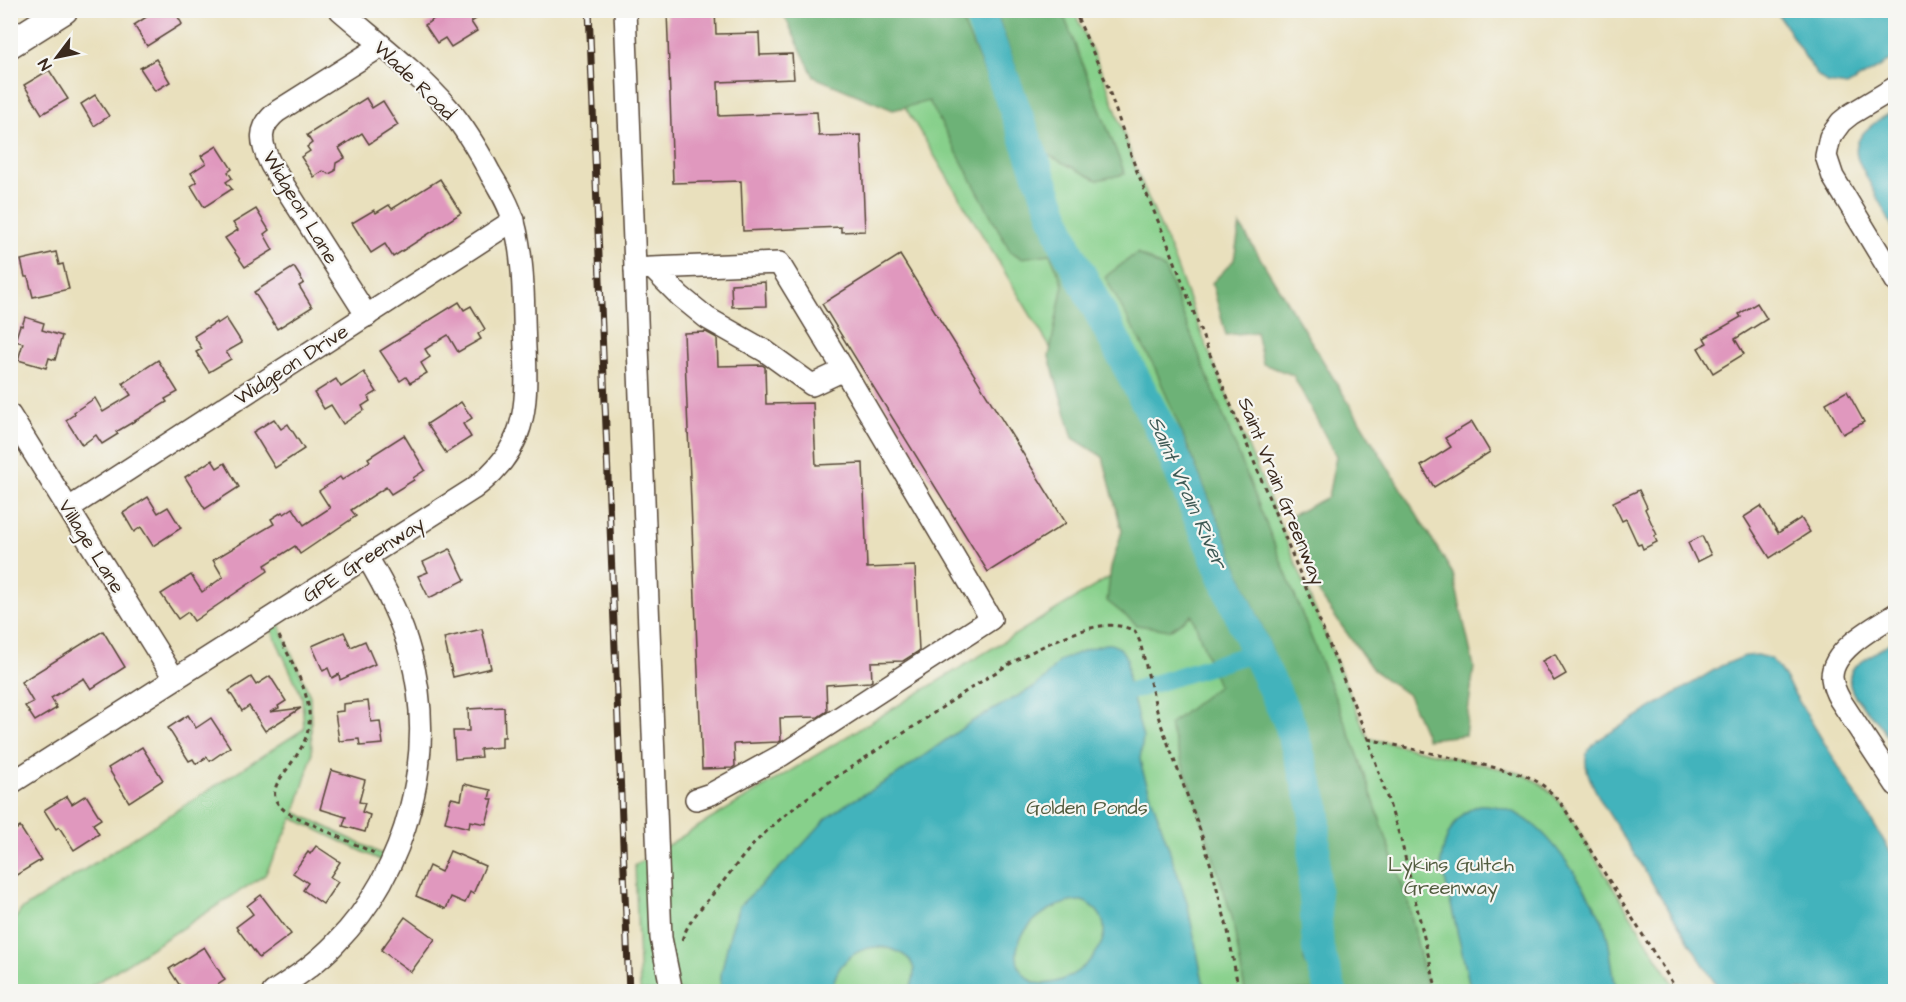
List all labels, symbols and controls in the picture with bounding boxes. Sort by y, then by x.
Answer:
north arrow [27,27,87,87]
street label: Wade Road [367,35,461,127]
text: N [33,54,57,75]
street label: Widgeon Lane [254,146,345,270]
street label: Widgeon Drive [229,317,355,413]
street label: Saint Vrain Greenway [1230,393,1332,590]
water label: Saint Vrain River [1141,411,1235,575]
street label: Village Lane [50,494,131,600]
street label: GPE Greenway [297,510,431,611]
park label: Golden Ponds [1026,794,1148,822]
park label: Lykins Gultch Greenway [1388,851,1514,903]

